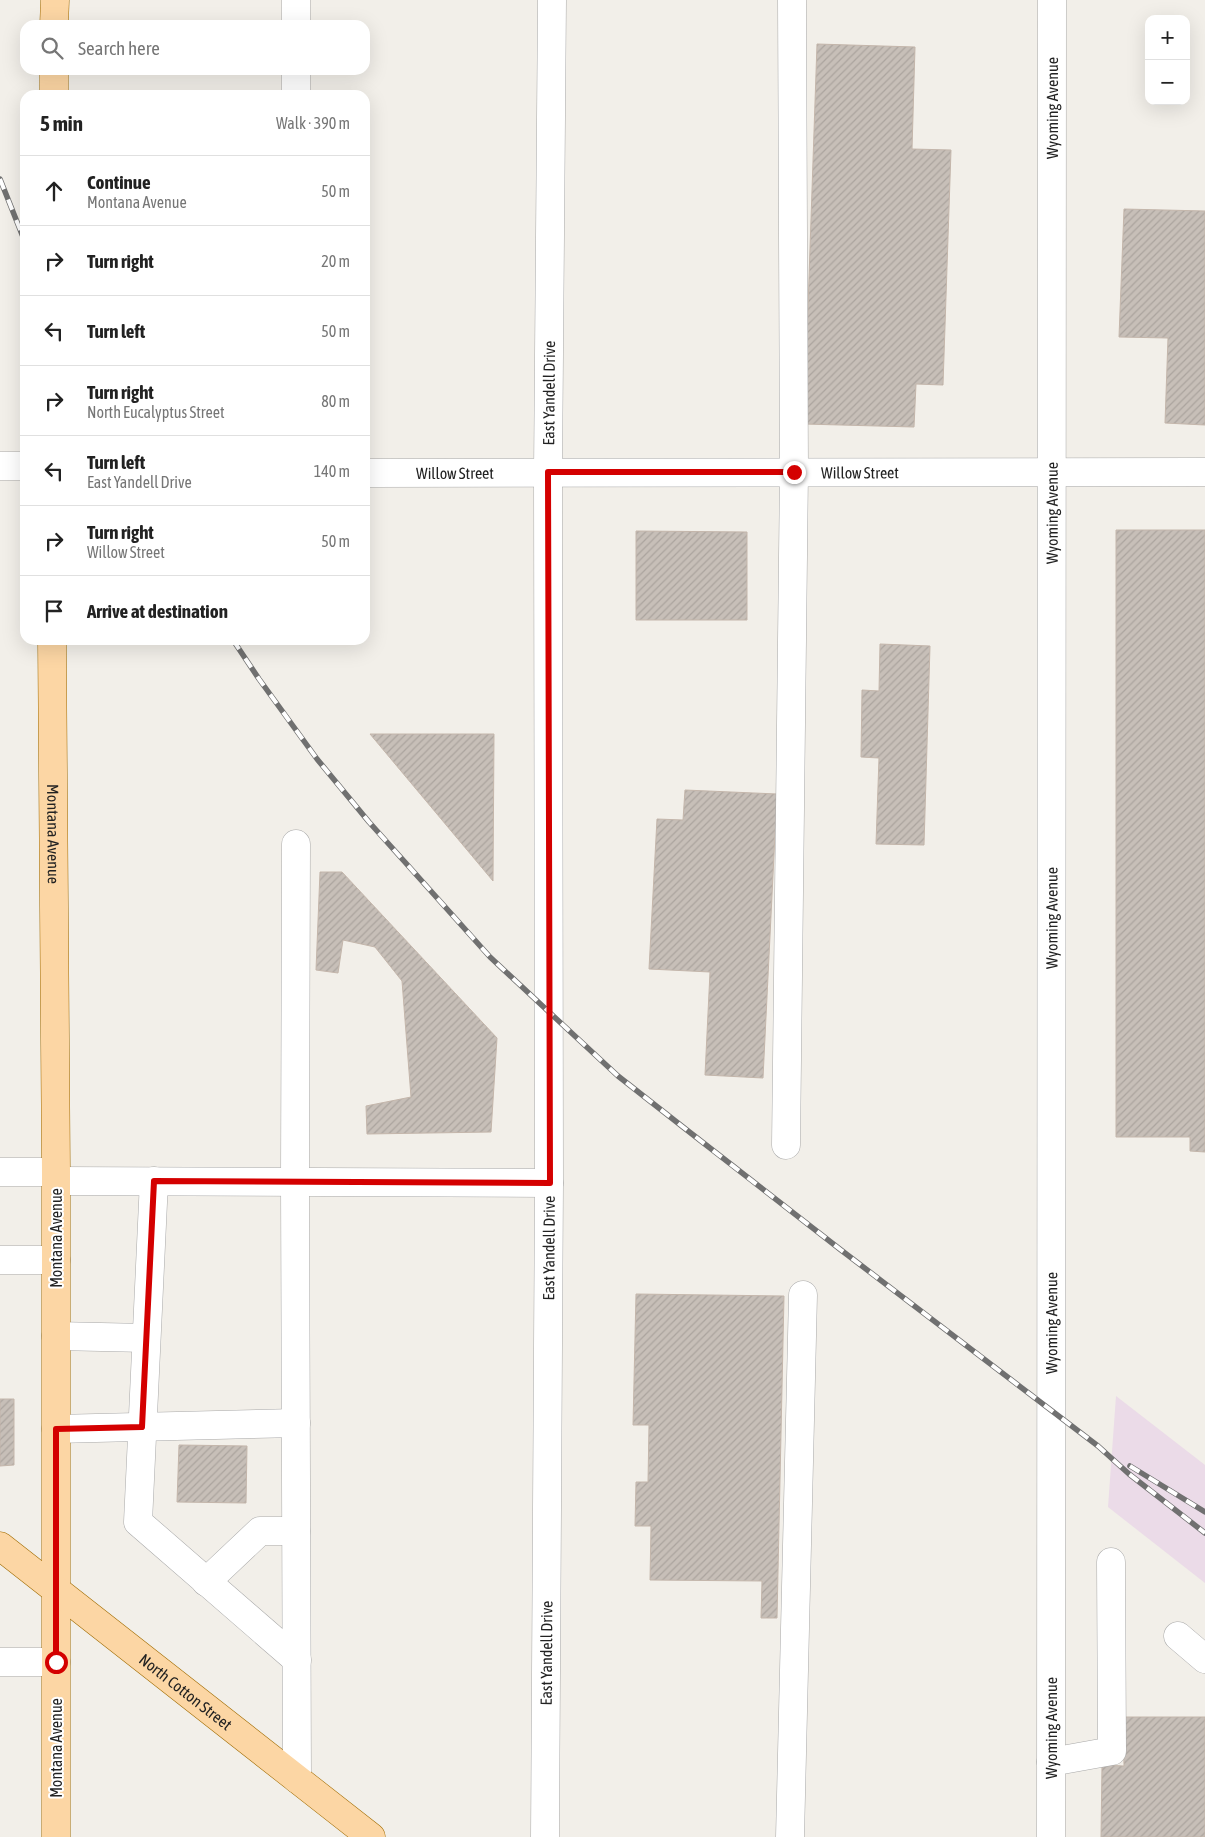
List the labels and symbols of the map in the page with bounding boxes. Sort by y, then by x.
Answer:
street label: Wyoming Avenue [1043,57,1062,159]
street label: East Yandell Drive [539,341,558,445]
route end [783,461,806,484]
street label: Wyoming Avenue [1043,462,1062,564]
street label: Willow Street [821,463,899,481]
street label: Willow Street [416,464,494,482]
street label: Montana Avenue [44,784,63,884]
street label: Wyoming Avenue [1042,867,1062,969]
street label: Montana Avenue [47,1188,65,1288]
street label: East Yandell Drive [539,1196,558,1300]
street label: Wyoming Avenue [1042,1272,1061,1374]
street label: East Yandell Drive [537,1601,555,1705]
street label: North Cotton Street [136,1650,236,1734]
route start [45,1651,68,1674]
street label: Wyoming Avenue [1042,1677,1061,1779]
street label: Montana Avenue [47,1698,65,1798]

